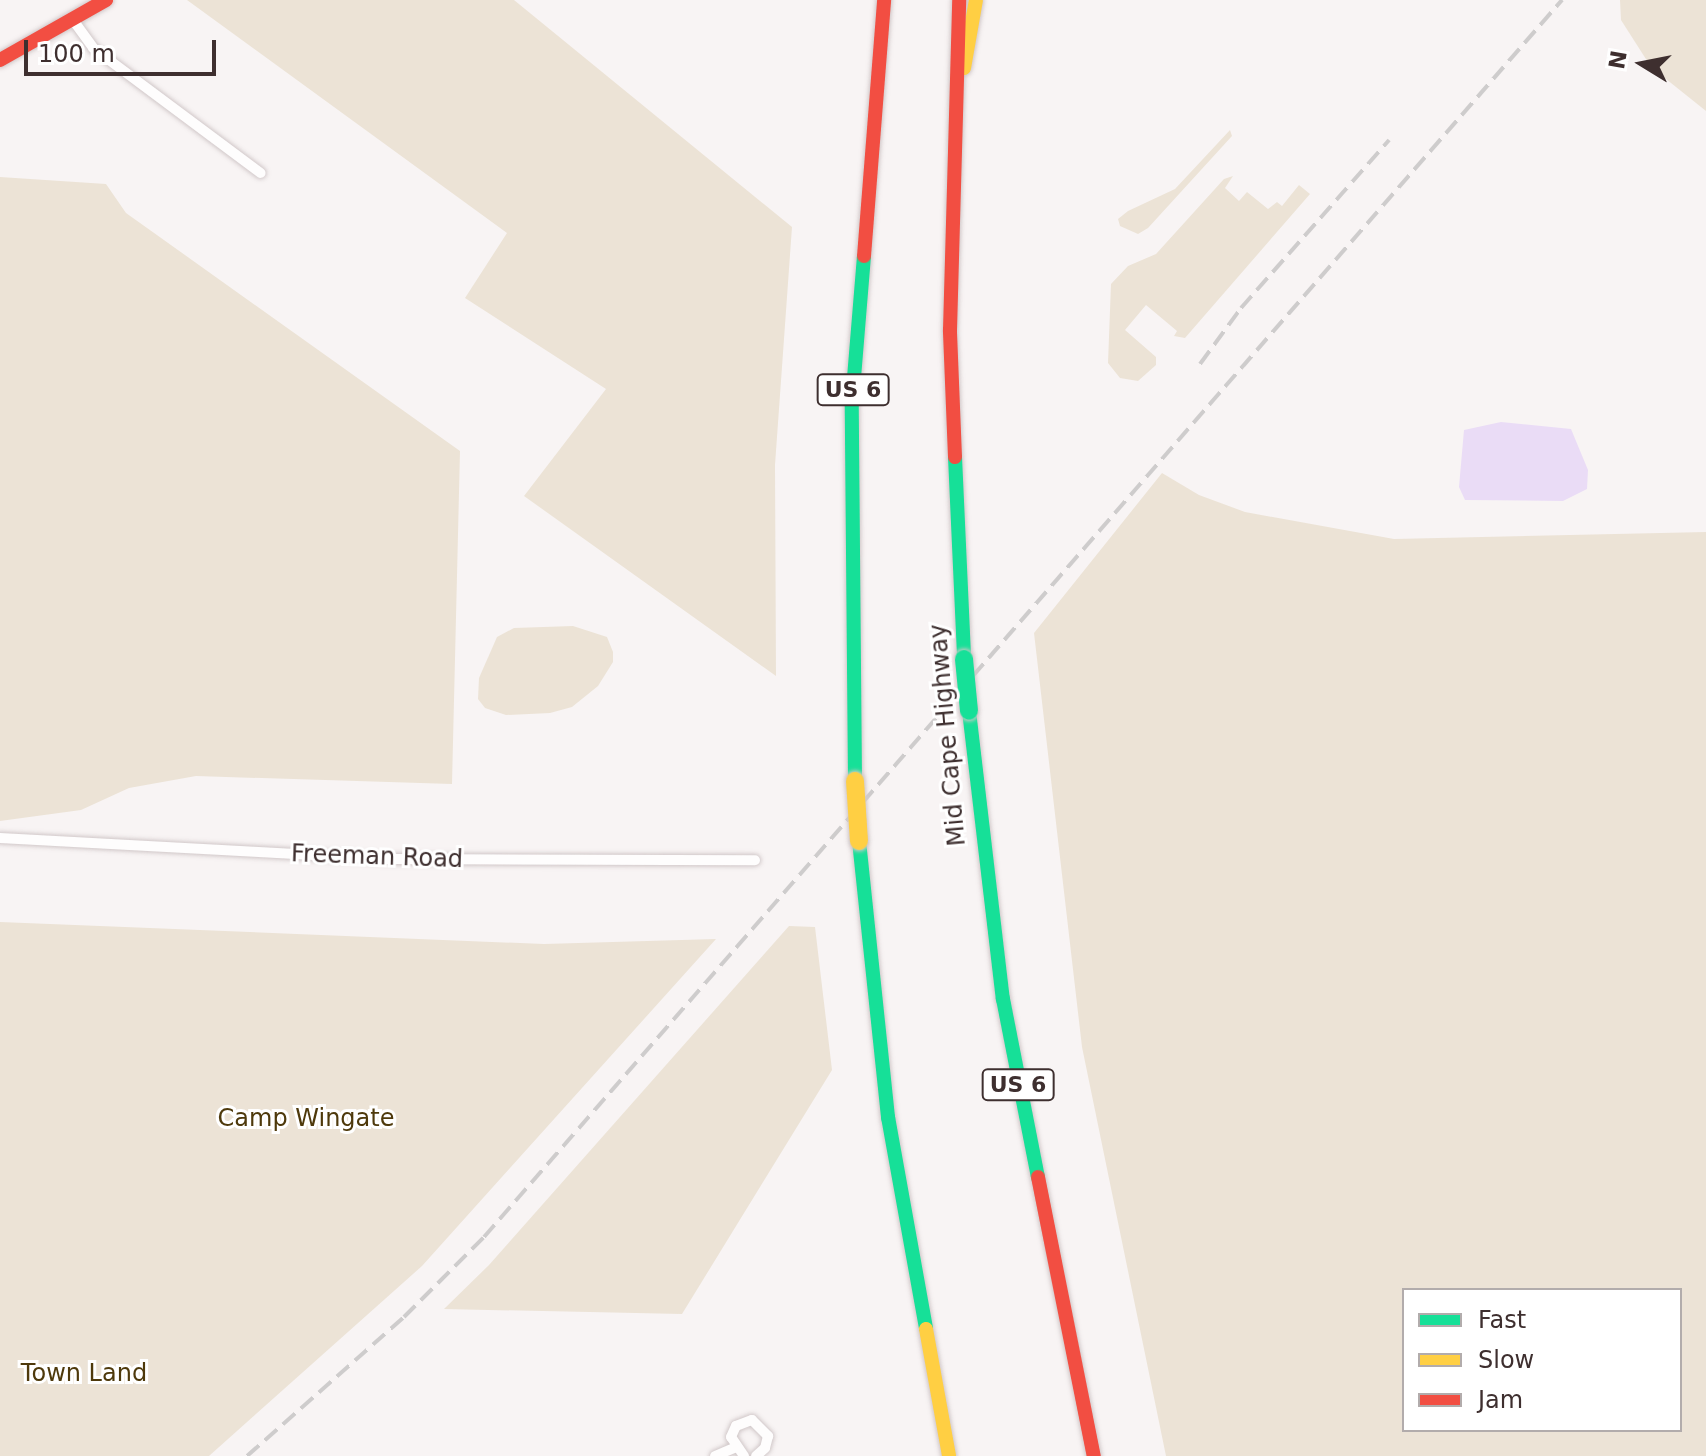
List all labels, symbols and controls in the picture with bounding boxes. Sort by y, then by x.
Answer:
scale bar [28,24,220,74]
north arrow [1602,24,1682,104]
text: 100 m [38,40,115,68]
text: N [1604,49,1632,71]
road number: US 6 [815,372,891,408]
street label: Mid Cape Highway [924,623,972,847]
street label: Freeman Road [291,840,463,874]
road number: US 6 [980,1067,1056,1103]
park label: Camp Wingate [218,1105,394,1133]
legend [1402,1288,1682,1432]
text: Fast [1478,1306,1526,1334]
text: Slow [1478,1346,1534,1374]
park label: Town Land [21,1360,147,1388]
text: Jam [1478,1386,1523,1414]

